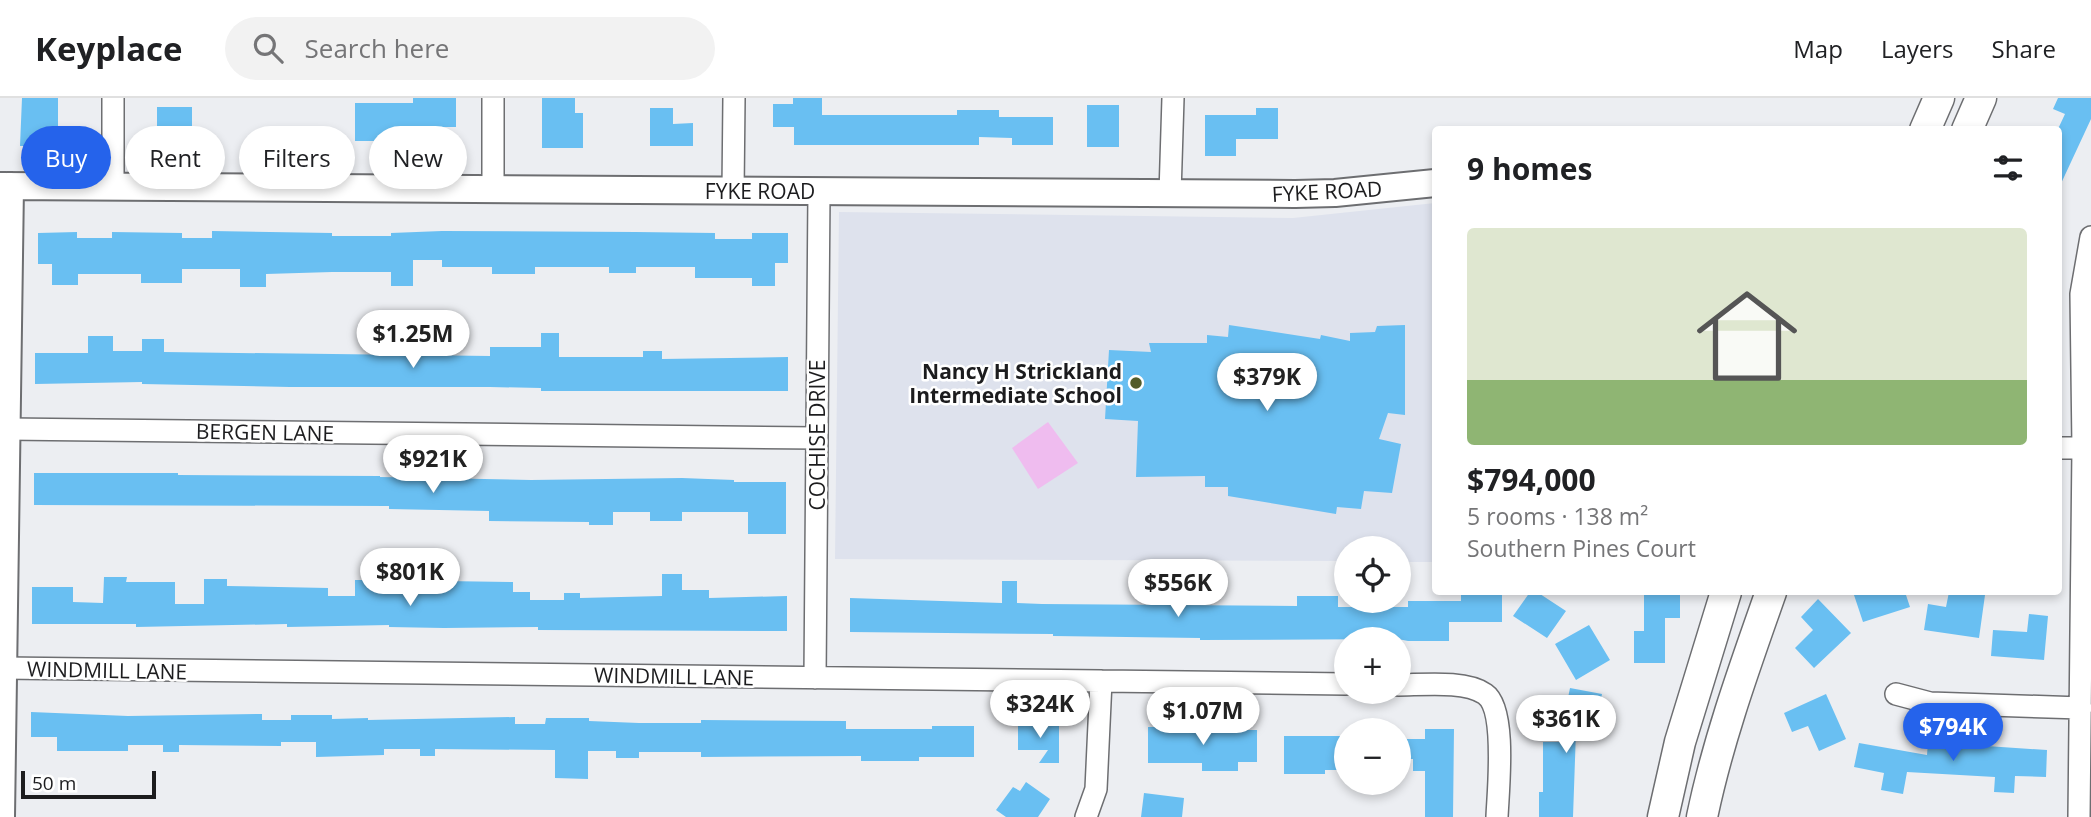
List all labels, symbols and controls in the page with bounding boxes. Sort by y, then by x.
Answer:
search box [225,17,715,80]
text: Keyplace [35,26,183,71]
icon: search [249,29,287,67]
text: Search here [305,30,449,66]
text: Map [1793,32,1843,65]
text: Layers [1881,32,1954,65]
text: Share [1992,32,2056,65]
chip: Buy [21,126,111,189]
chip: Rent [125,126,225,189]
chip: Filters [239,126,355,189]
chip: New [369,126,467,189]
text: 9 homes [1467,148,1592,189]
icon: filters [1989,149,2027,187]
street label: FYKE ROAD [1271,174,1383,208]
street label: FYKE ROAD [705,177,815,205]
icon: home [1684,273,1810,399]
pin: $1.25M [356,310,470,370]
text: $1.25M [373,317,453,349]
pin: $379K [1218,354,1316,413]
place label: Nancy H Strickland Intermediate School [909,357,1122,409]
street label: COCHISE DRIVE [803,359,831,511]
text: $379K [1233,360,1301,392]
marker: Nancy H Strickland Intermediate School [1128,375,1144,391]
street label: BERGEN LANE [196,417,334,447]
pin: $921K [384,436,482,495]
text: $921K [399,442,467,474]
text: $794,000 [1467,459,1596,500]
text: 5 rooms · 138 m² [1467,500,1648,532]
text: Southern Pines Court [1467,532,1696,564]
map controls [1334,536,1411,795]
button: locate [1334,536,1411,613]
pin: $801K [361,548,459,608]
text: $801K [376,555,444,587]
pin: $556K [1129,560,1227,619]
text: $556K [1144,566,1212,598]
button: + [1334,627,1411,704]
street label: WINDMILL LANE [27,655,187,685]
street label: WINDMILL LANE [594,661,754,691]
pin: $324K [991,680,1089,740]
text: $324K [1006,687,1074,719]
pin: $1.07M [1146,688,1260,747]
text: $1.07M [1163,694,1243,726]
pin: $361K [1517,696,1615,755]
text: $361K [1532,702,1600,734]
pin: $794K [1904,704,2002,763]
text: $794K [1919,710,1987,742]
button: − [1334,718,1411,795]
scale bar [21,768,156,800]
text: 50 m [32,770,76,796]

